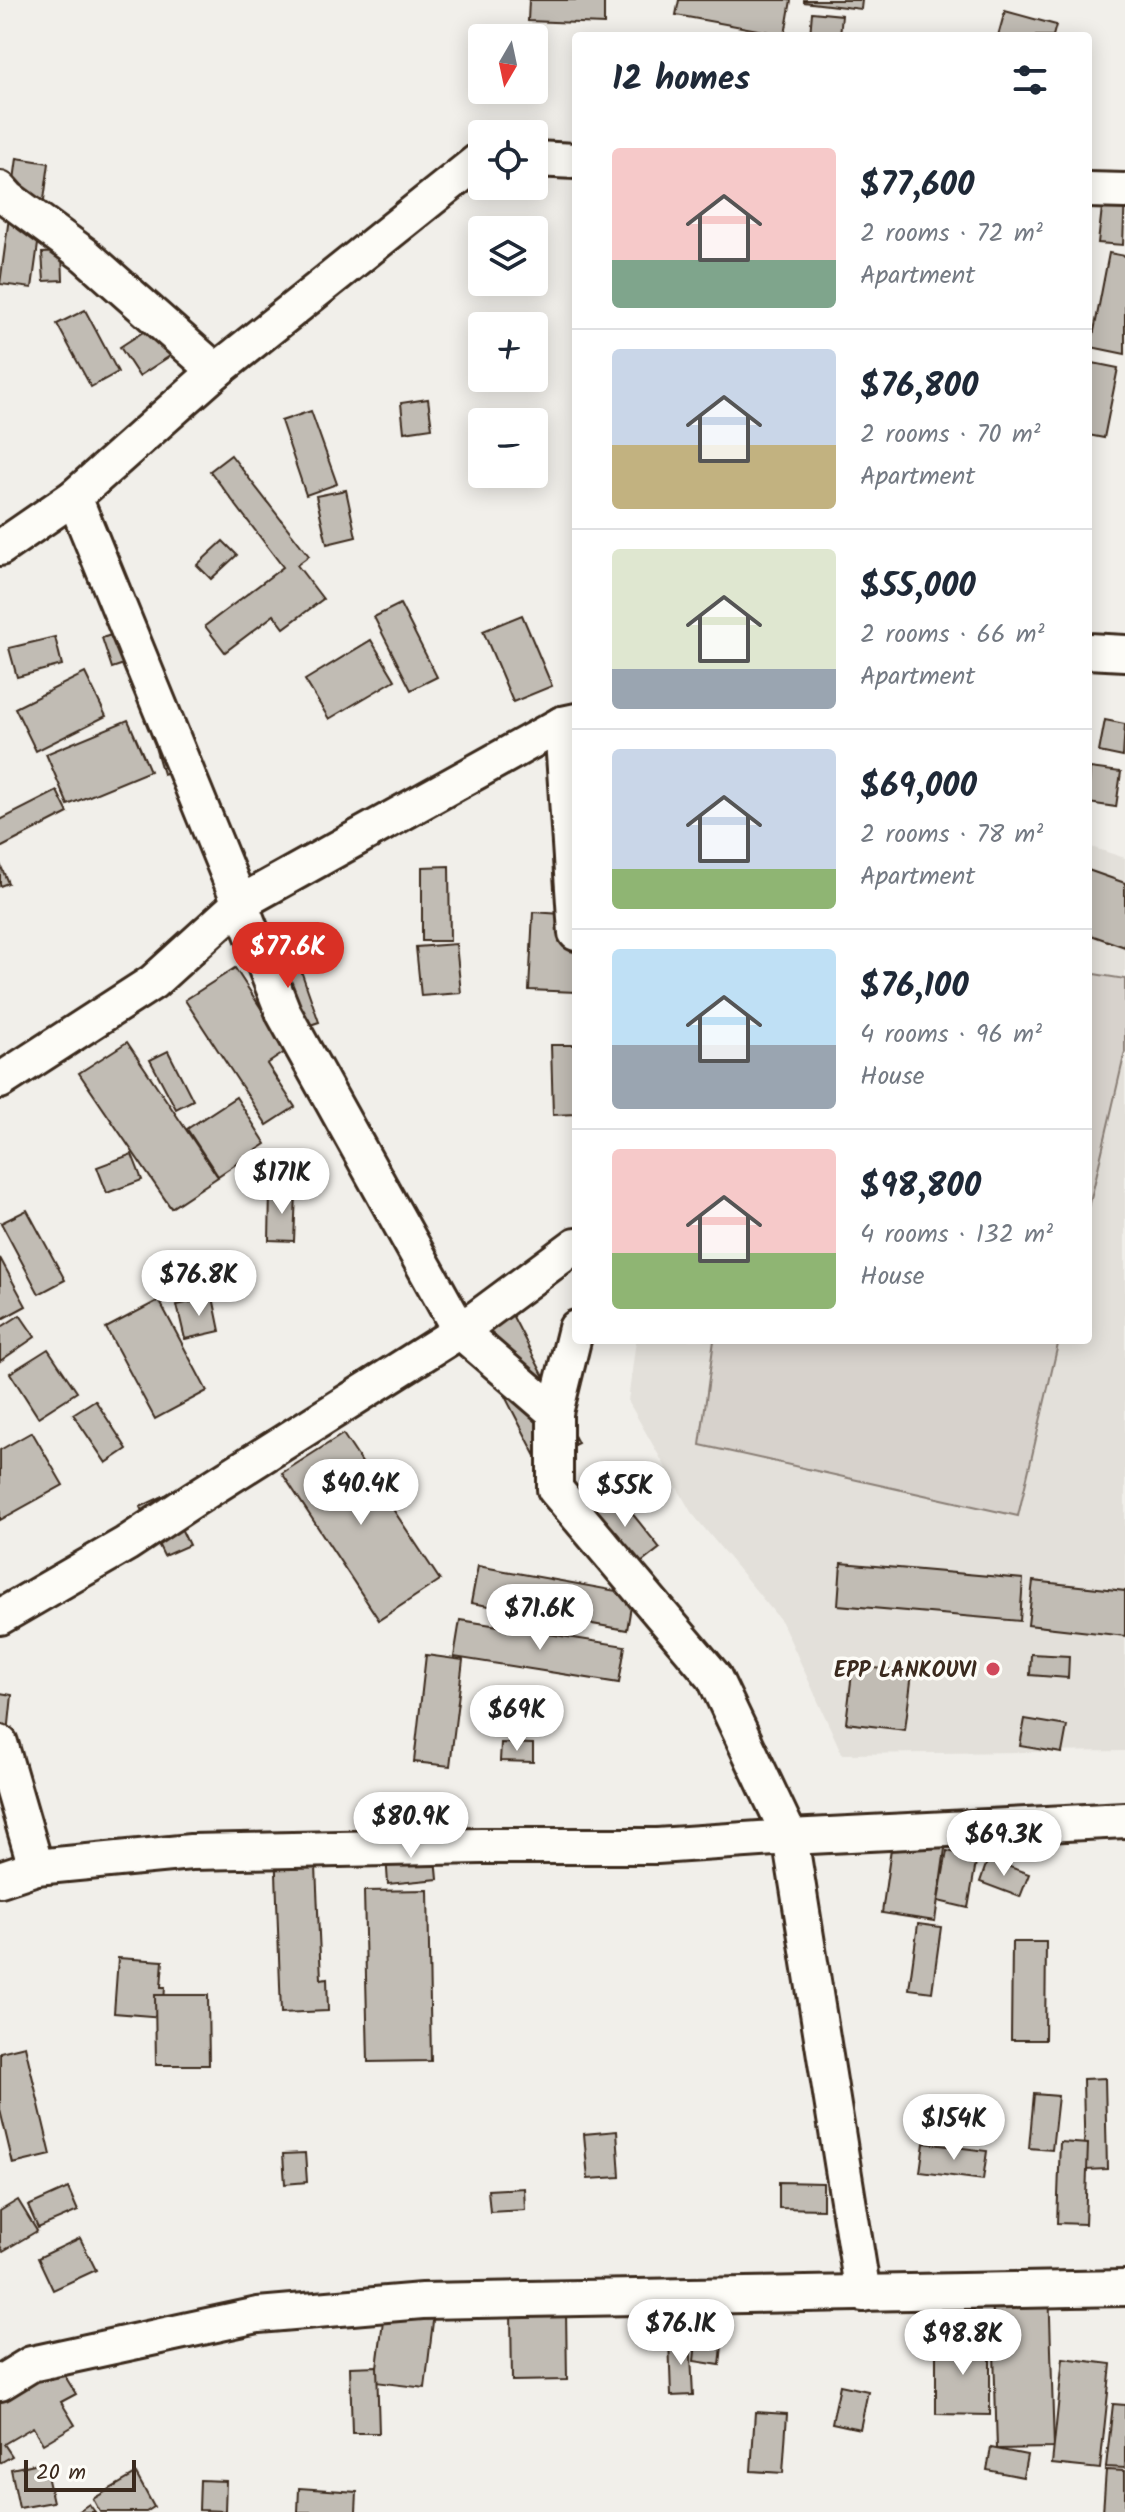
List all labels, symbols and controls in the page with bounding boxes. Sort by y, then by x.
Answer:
north arrow [468,24,548,104]
map controls [468,24,548,488]
text: 12 homes [612,53,750,107]
icon: filters [1008,58,1052,102]
button: locate [468,120,548,200]
text: $77,600 [860,159,974,213]
icon: home [676,180,772,276]
text: 2 rooms · 72 m² [860,213,1043,255]
button: layers [468,216,548,296]
text: Apartment [860,255,975,297]
button: + [468,312,548,392]
text: $76,800 [860,360,978,414]
icon: home [676,381,772,477]
button: − [468,408,548,488]
text: 2 rooms · 70 m² [860,414,1041,456]
text: Apartment [860,456,975,498]
text: $55,000 [860,560,976,614]
icon: home [676,581,772,677]
text: 2 rooms · 66 m² [860,614,1045,656]
text: Apartment [860,656,975,698]
text: $69,000 [860,760,977,814]
icon: home [676,781,772,877]
text: 2 rooms · 78 m² [860,814,1043,856]
text: Apartment [860,856,975,898]
pin: $77.6K [223,922,353,990]
text: $77.6K [250,927,326,969]
text: $76,100 [860,960,969,1014]
icon: home [676,981,772,1077]
text: 4 rooms · 96 m² [860,1014,1042,1056]
text: House [860,1056,924,1098]
pin: $171K [226,1148,338,1216]
text: $171K [252,1153,312,1195]
text: $98,800 [860,1160,981,1214]
icon: home [676,1181,772,1277]
text: 4 rooms · 132 m² [860,1214,1053,1256]
pin: $76.8K [134,1250,264,1318]
text: $76.8K [160,1255,238,1297]
text: House [860,1256,924,1298]
pin: $40.4K [296,1459,426,1527]
pin: $55K [578,1461,672,1529]
text: $40.4K [322,1464,400,1506]
text: $55K [596,1466,654,1508]
pin: $71.6K [475,1584,605,1652]
text: $71.6K [504,1589,576,1631]
place label: EPP LANKOUVI [834,1654,977,1689]
marker: EPP LANKOUVI [984,1660,1002,1678]
pin: $69K [470,1685,564,1753]
text: $69K [488,1690,546,1732]
pin: $80.9K [346,1792,476,1860]
text: $80.9K [371,1797,451,1839]
pin: $69.3K [939,1810,1069,1878]
text: $69.3K [965,1815,1043,1857]
pin: $154K [898,2094,1010,2162]
text: $154K [921,2099,987,2141]
pin: $76.1K [616,2299,746,2367]
text: $76.1K [645,2304,717,2346]
pin: $98.8K [898,2309,1028,2377]
text: $98.8K [922,2314,1004,2356]
scale bar [24,2456,136,2492]
text: 20 m [36,2456,86,2491]

